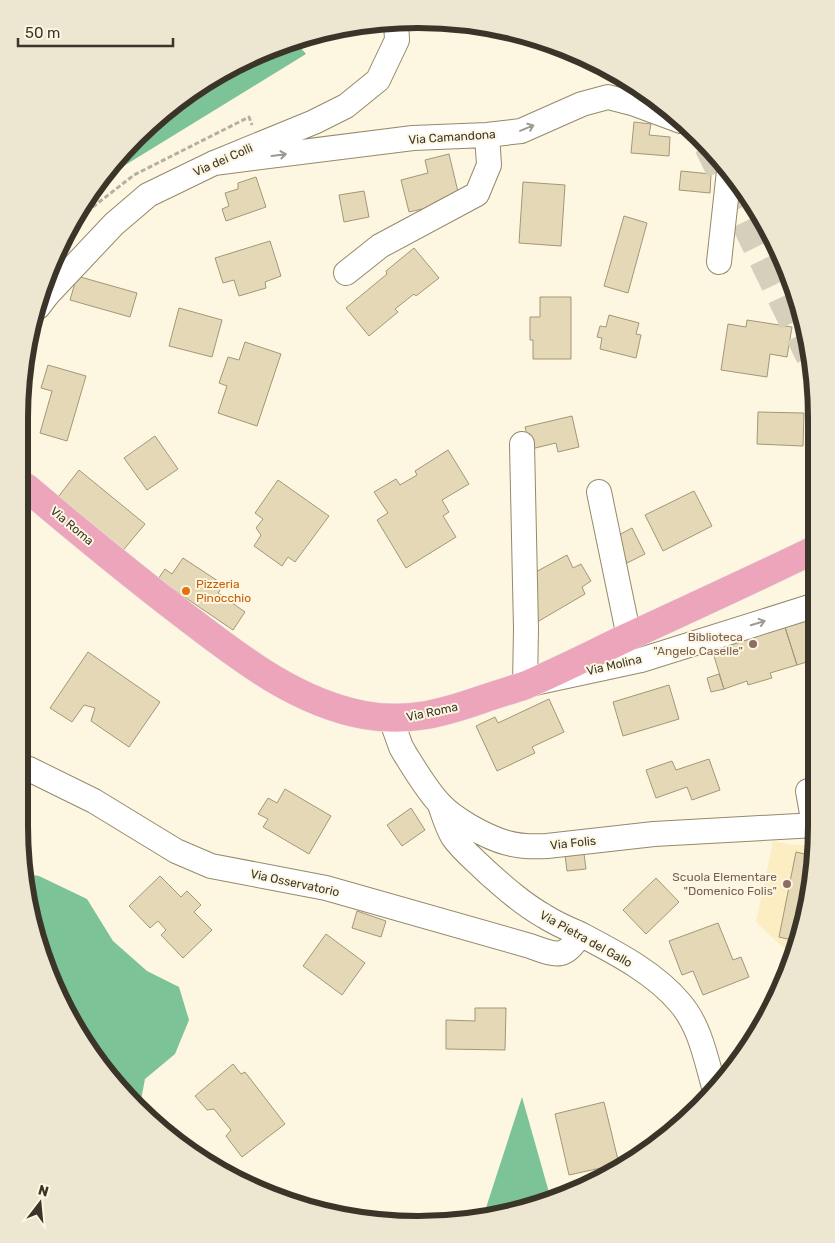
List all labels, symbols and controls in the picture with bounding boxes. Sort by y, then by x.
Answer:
scale bar [18,15,172,47]
text: 50 m [25,24,60,42]
one-way arrow [519,122,534,132]
street label: Via Camandona [408,127,496,147]
street label: Via dei Colli [191,141,255,179]
one-way arrow [271,150,287,160]
street label: Via Roma [47,504,97,548]
place label: Pizzeria Pinocchio [196,577,251,605]
marker: Pizzeria Pinocchio [180,585,192,597]
one-way arrow [750,618,766,628]
place label: Biblioteca "Angelo Caselle" [653,630,743,658]
marker: Biblioteca "Angelo Caselle" [747,638,759,650]
street label: Via Molina [585,652,643,678]
street label: Via Roma [405,700,459,724]
street label: Via Folis [549,834,597,852]
street label: Via Osservatorio [249,867,341,899]
place label: Scuola Elementare "Domenico Folis" [672,870,777,898]
marker: Scuola Elementare "Domenico Folis" [781,878,793,890]
street label: Via Pietra del Gallo [537,908,635,970]
north arrow [15,1178,65,1228]
text: N [36,1181,51,1201]

